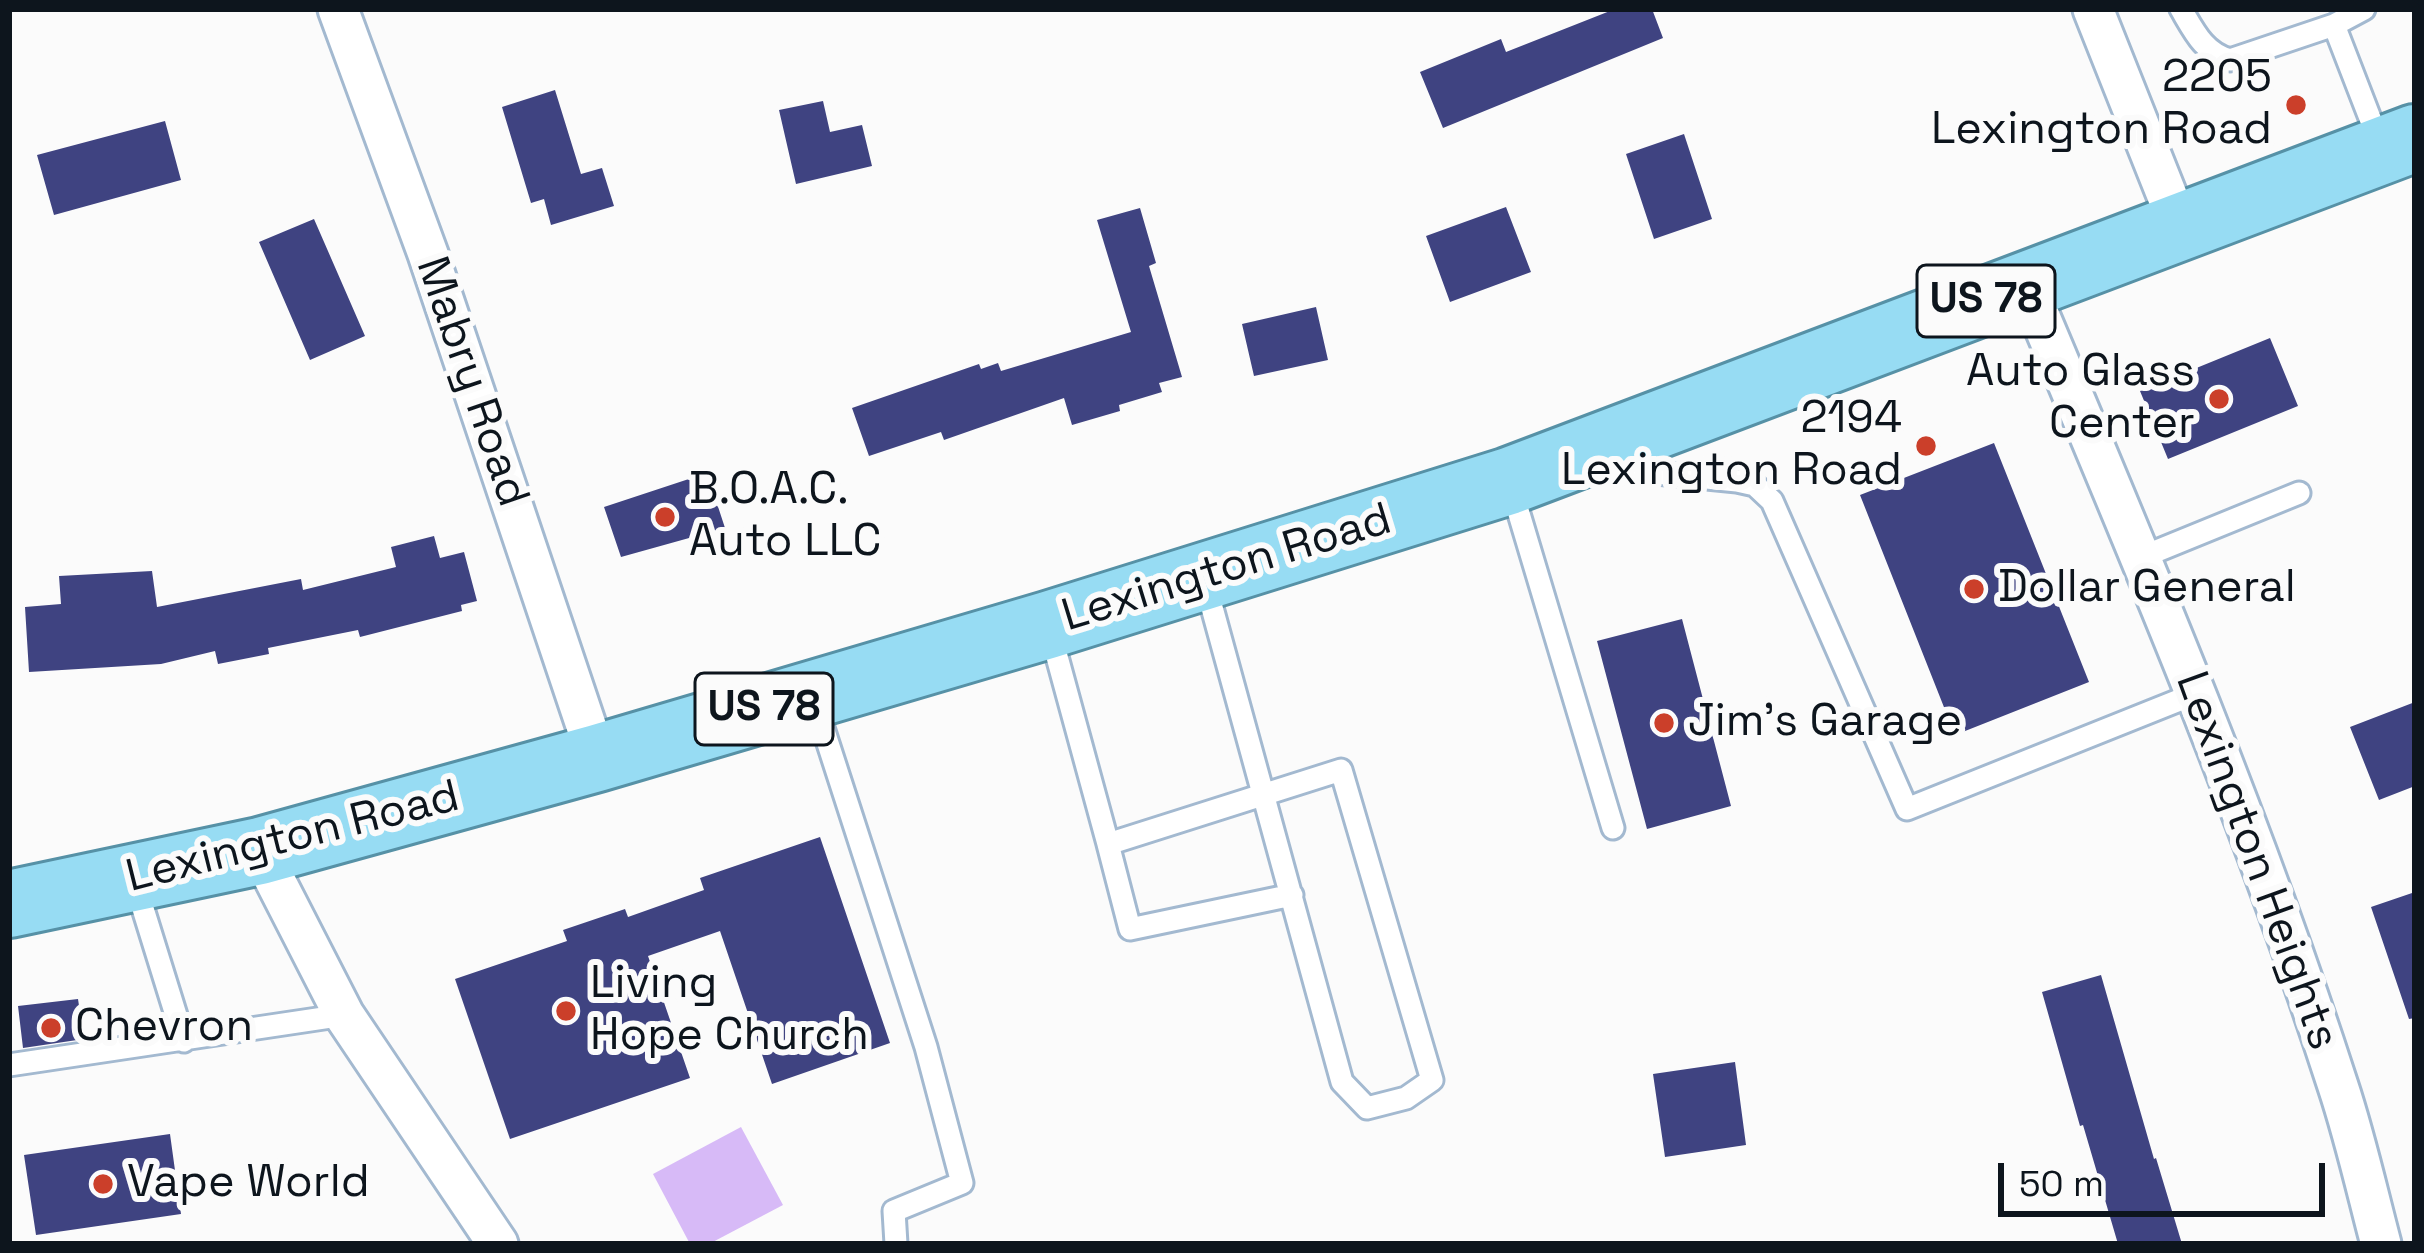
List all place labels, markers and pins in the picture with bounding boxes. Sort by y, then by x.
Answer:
place label: 2205 Lexington Road [1931,52,2272,158]
marker: 2205 Lexington Road [2283,92,2309,118]
place label: Auto Glass Center [1966,346,2195,452]
marker: Auto Glass Center [2206,386,2232,412]
place label: 2194 Lexington Road [1561,393,1902,499]
marker: 2194 Lexington Road [1913,433,1939,459]
place label: B.O.A.C. Auto LLC [689,464,881,570]
marker: B.O.A.C. Auto LLC [652,504,678,530]
place label: Dollar General [1998,562,2296,616]
marker: Dollar General [1961,576,1987,602]
place label: Jim's Garage [1688,696,1962,750]
marker: Jim's Garage [1651,710,1677,736]
place label: Living Hope Church [590,958,869,1064]
marker: Living Hope Church [553,998,579,1024]
place label: Chevron [75,1001,253,1055]
marker: Chevron [38,1015,64,1041]
place label: Vape World [127,1157,370,1211]
marker: Vape World [90,1171,116,1197]

